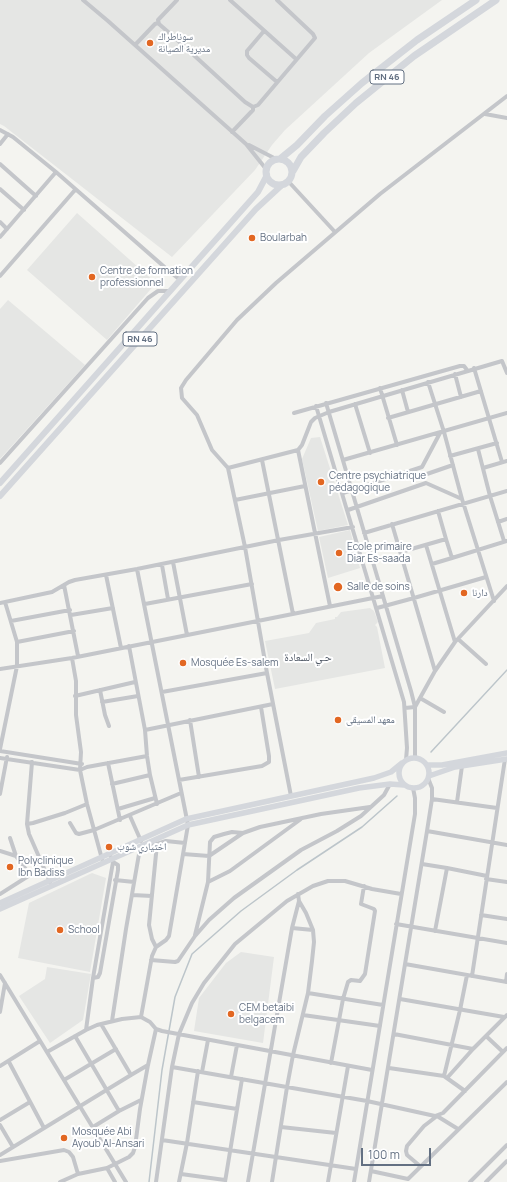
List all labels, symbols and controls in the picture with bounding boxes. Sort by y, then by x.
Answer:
place label: سوناطراك مديرية الصيانة [158,31,210,54]
marker: سوناطراك مديرية الصيانة [145,38,155,48]
road number: RN 46 [370,70,404,84]
place label: Boularbah [260,232,307,244]
marker: Boularbah [247,233,257,243]
place label: Centre de formation professionnel [100,265,193,288]
marker: Centre de formation professionnel [87,272,97,282]
road number: RN 46 [123,332,157,346]
place label: Centre psychiatrique pédagogique [329,470,426,494]
marker: Centre psychiatrique pédagogique [316,477,326,487]
place label: Ecole primaire Diar Es-saada [347,541,412,564]
marker: Ecole primaire Diar Es-saada [334,548,344,558]
marker: Salle de soins [332,581,344,593]
place label: Salle de soins [347,581,410,593]
place label: دارنا [472,587,488,599]
marker: دارنا [459,588,469,598]
district label: حـي السعادة [284,651,332,665]
place label: Mosquée Es-salem [191,657,279,669]
marker: Mosquée Es-salem [178,658,188,668]
place label: معهد المسيقى [346,714,395,726]
marker: معهد المسيقى [333,715,343,725]
place label: اختياري شوب [117,841,166,853]
marker: اختياري شوب [104,842,114,852]
place label: Polyclinique Ibn Badiss [18,855,73,878]
marker: Polyclinique Ibn Badiss [5,862,15,872]
place label: School [68,924,100,936]
marker: School [55,925,65,935]
place label: CEM betaibi belgacem [239,1002,294,1026]
marker: CEM betaibi belgacem [226,1009,236,1019]
place label: Mosquée Abi Ayoub Al-Ansari [72,1126,144,1150]
marker: Mosquée Abi Ayoub Al-Ansari [59,1133,69,1143]
scale bar [363,1140,433,1166]
text: 100 m [368,1146,400,1163]

